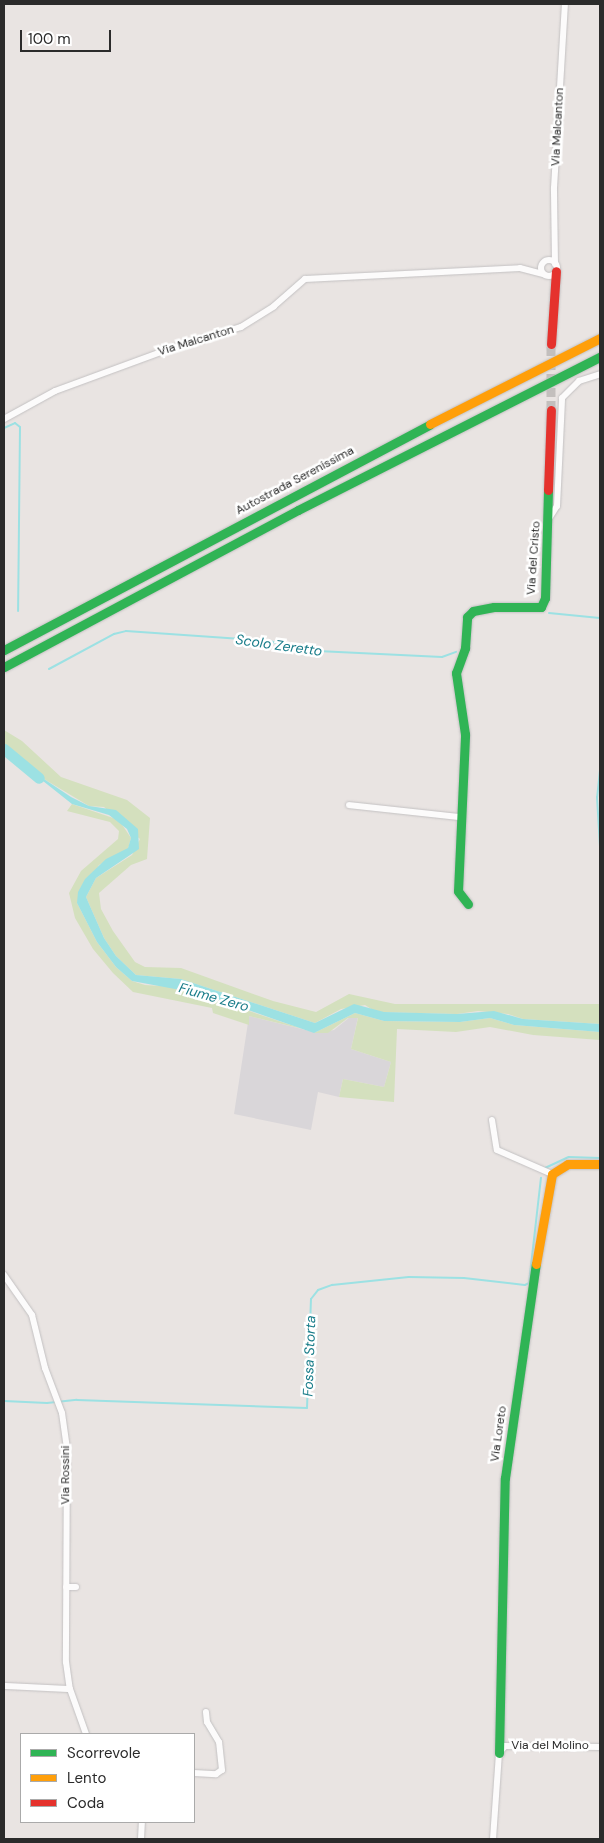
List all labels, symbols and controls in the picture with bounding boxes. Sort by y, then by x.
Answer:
scale bar [22,20,114,52]
text: 100 m [28,29,71,49]
street label: Via Malcanton [549,87,567,167]
street label: Via Malcanton [156,323,236,359]
street label: Autostrada Serenissima [233,444,357,518]
street label: Via del Cristo [524,521,544,595]
water label: Scolo Zeretto [235,631,323,659]
water label: Fiume Zero [177,979,251,1015]
water label: Fossa Storta [299,1315,319,1397]
street label: Via Loreto [488,1405,510,1463]
street label: Via Rossini [59,1445,73,1505]
legend [20,1733,195,1823]
street label: Via del Molino [511,1739,589,1753]
text: Scorrevole [67,1743,141,1763]
text: Lento [67,1768,106,1788]
text: Coda [67,1793,104,1813]

